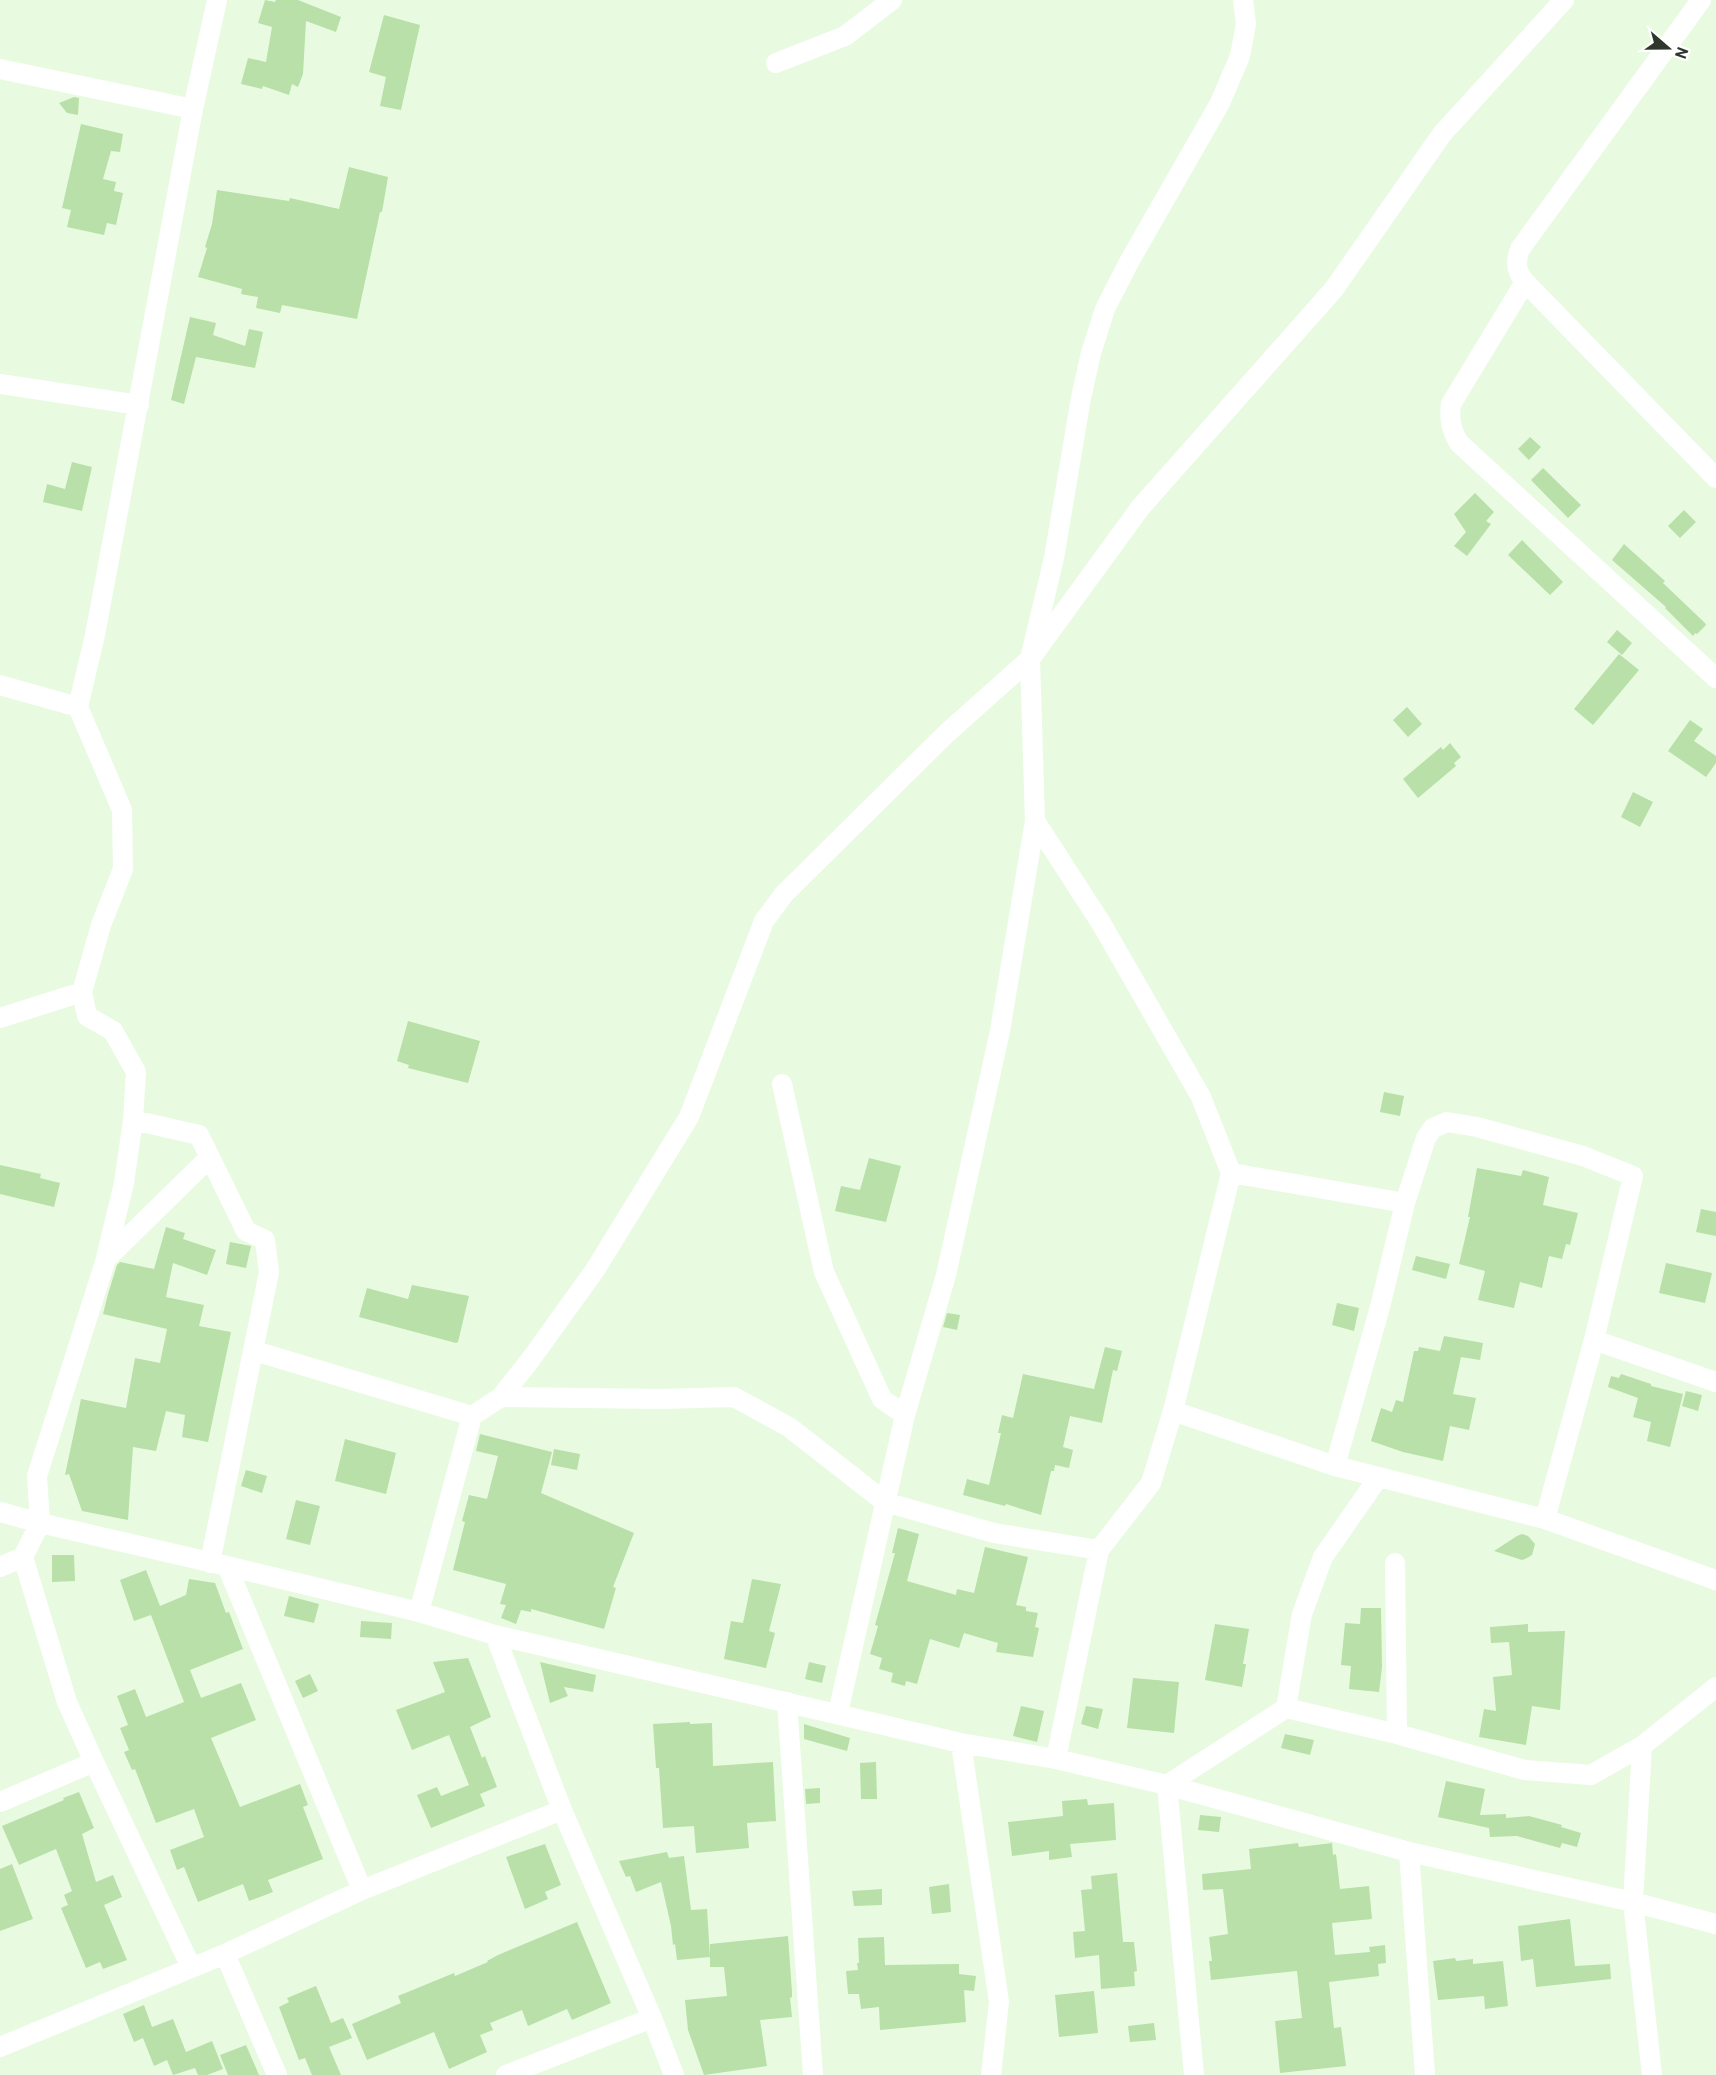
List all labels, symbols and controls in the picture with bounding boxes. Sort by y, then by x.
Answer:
north arrow [1638,18,1698,78]
text: N [1672,45,1693,62]

